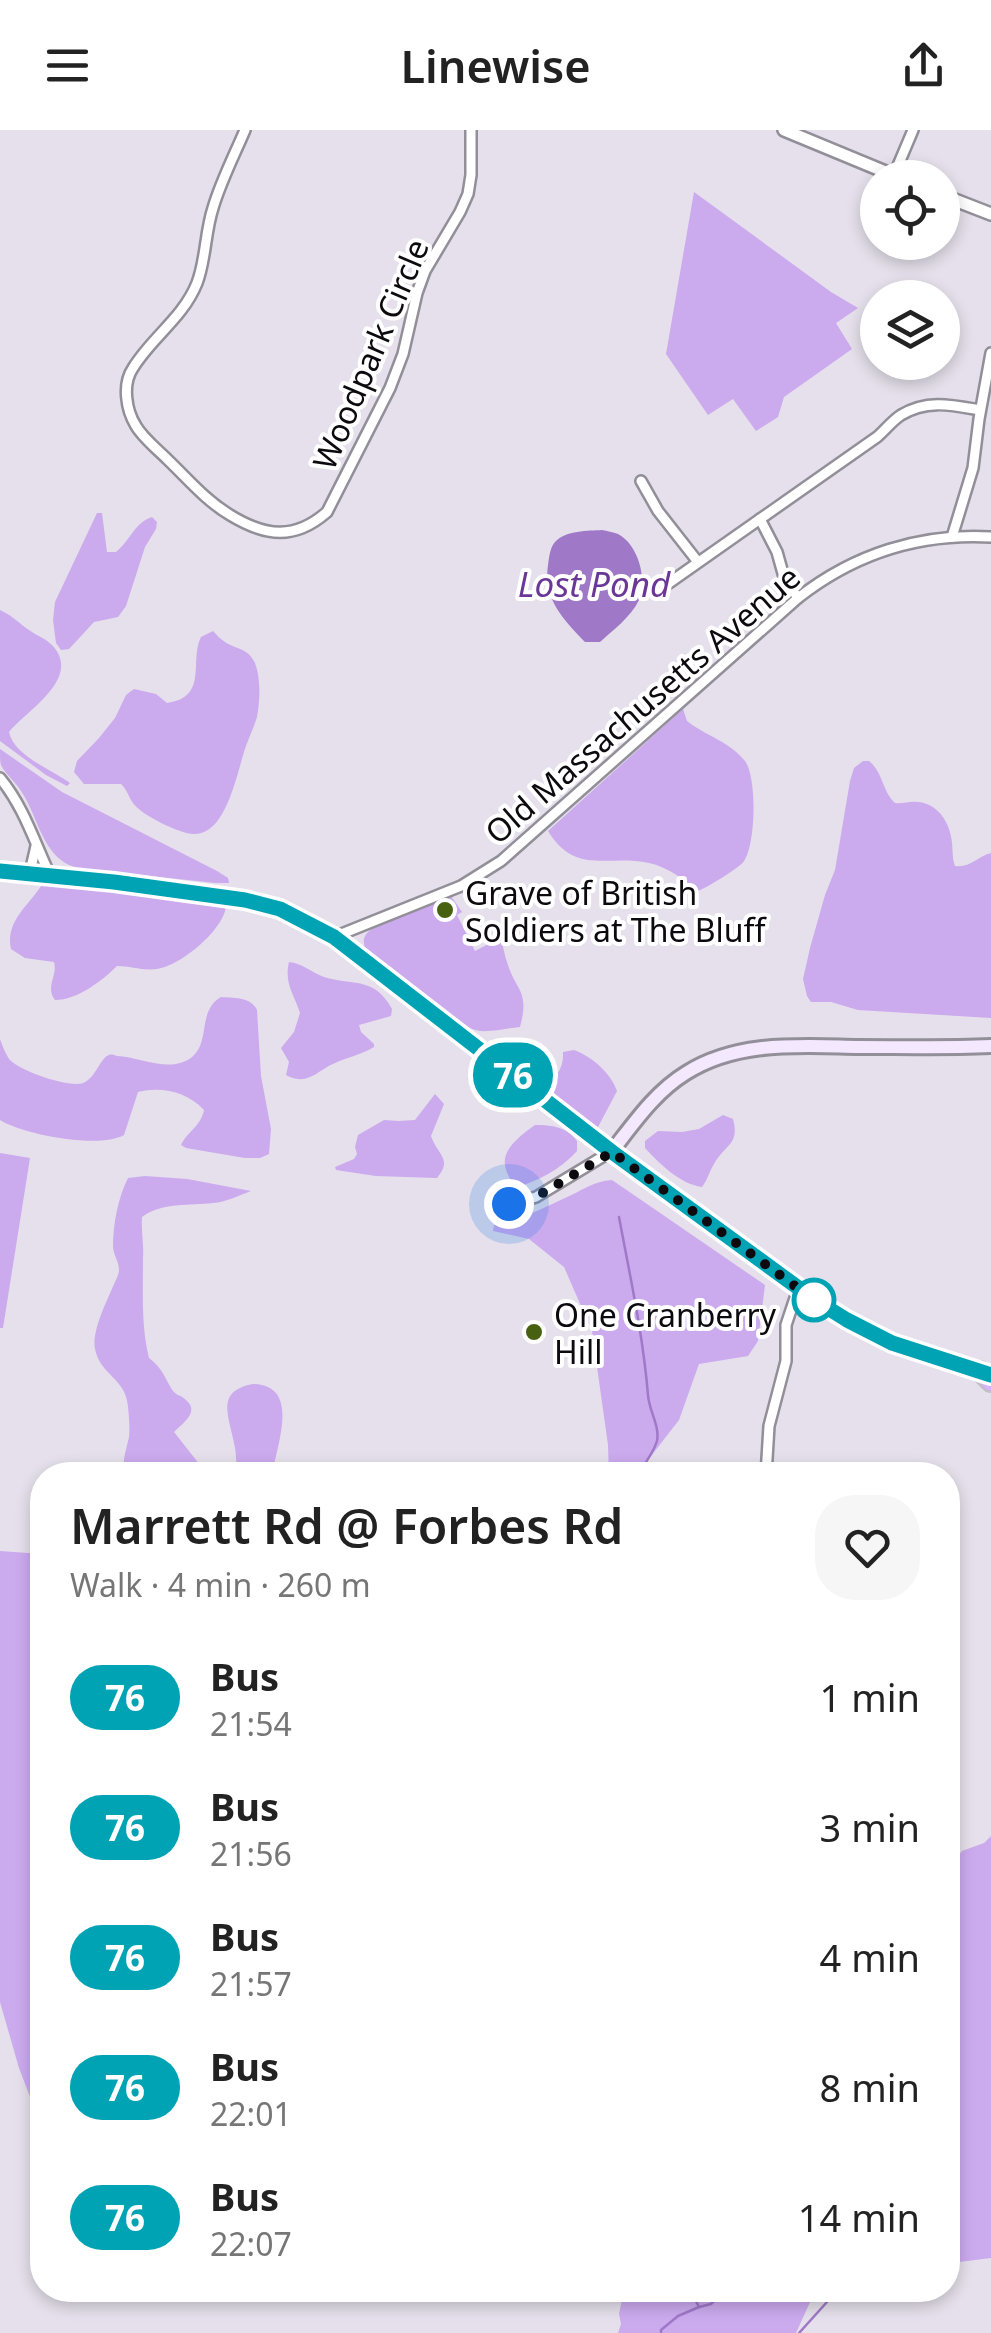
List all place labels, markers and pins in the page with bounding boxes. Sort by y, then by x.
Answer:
place label: Grave of British Soldiers at The Bluff [465,871,768,951]
marker: Grave of British Soldiers at The Bluff [434,899,456,921]
unlabelled marker [793,1279,835,1321]
place label: One Cranberry Hill [554,1293,777,1373]
marker: One Cranberry Hill [523,1321,545,1343]

